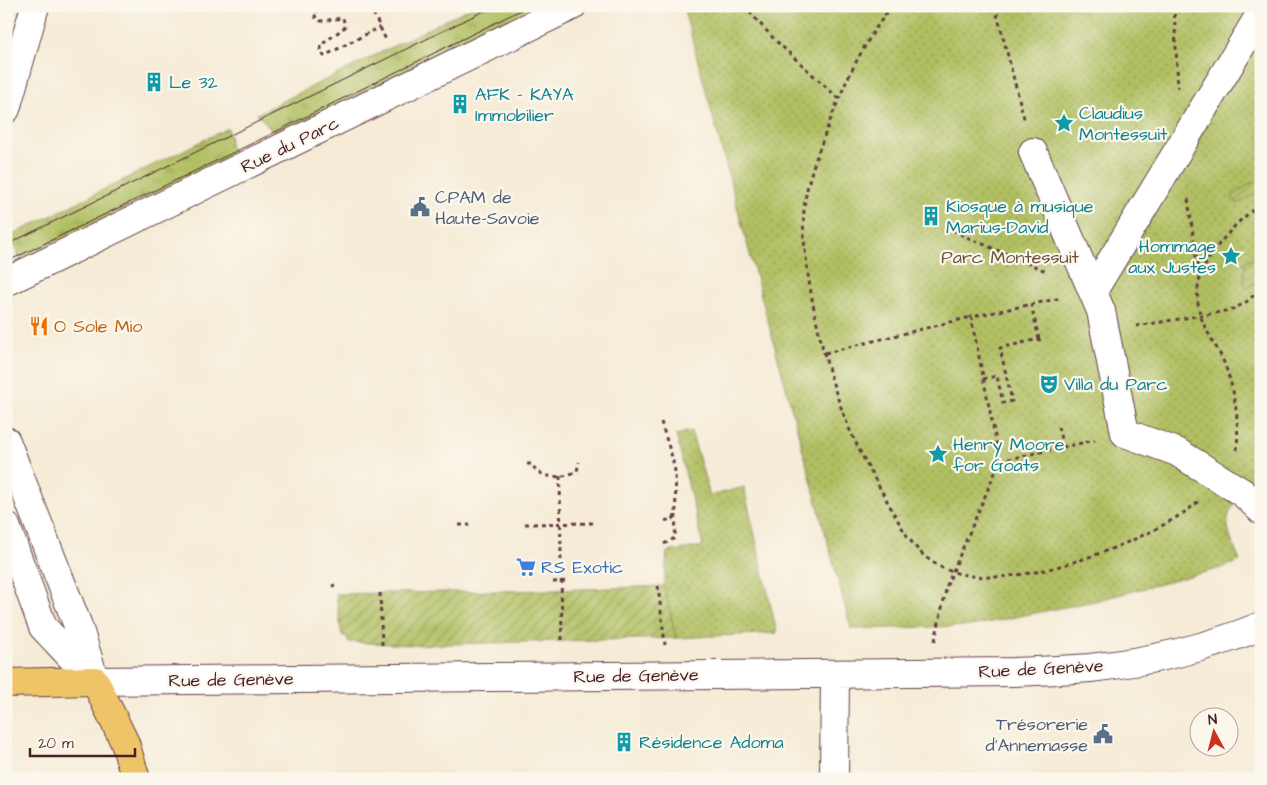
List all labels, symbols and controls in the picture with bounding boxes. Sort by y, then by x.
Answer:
place label: Le 32 [169,70,219,95]
building icon: Le 32 [143,71,165,93]
place label: AFK - KAYA Immobilier [475,82,574,128]
building icon: AFK - KAYA Immobilier [449,93,471,115]
place label: Claudius Montessuit [1079,101,1168,147]
street label: Rue du Parc [237,110,343,180]
place icon: Claudius Montessuit [1053,112,1075,134]
place label: CPAM de Haute-Savoie [435,185,540,231]
place label: Kiosque à musique Marius-David [946,194,1094,240]
public building icon: CPAM de Haute-Savoie [409,196,431,218]
building icon: Kiosque à musique Marius-David [920,205,942,227]
place label: Hommage aux Justes [1128,234,1216,280]
park label: Parc Montessuit [941,245,1079,270]
place icon: Hommage aux Justes [1220,245,1242,267]
place label: O Sole Mio [54,314,142,339]
restaurant icon: O Sole Mio [28,315,50,337]
place label: Villa du Parc [1064,372,1168,397]
theatre icon: Villa du Parc [1038,373,1060,395]
place label: Henry Moore for Goats [953,432,1065,478]
place icon: Henry Moore for Goats [927,443,949,465]
place label: RS Exotic [541,555,623,580]
supermarket icon: RS Exotic [515,556,537,578]
street label: Rue de Genève [978,653,1104,685]
street label: Rue de Genève [573,662,699,690]
street label: Rue de Genève [168,666,294,694]
north arrow [1190,708,1240,758]
text: N [1207,710,1218,731]
place label: Trésorerie d'Annemasse [986,712,1088,758]
public building icon: Trésorerie d'Annemasse [1092,723,1114,745]
scale bar [30,725,135,757]
place label: Résidence Adoma [639,730,784,755]
building icon: Résidence Adoma [613,731,635,753]
text: 20 m [38,733,74,754]

